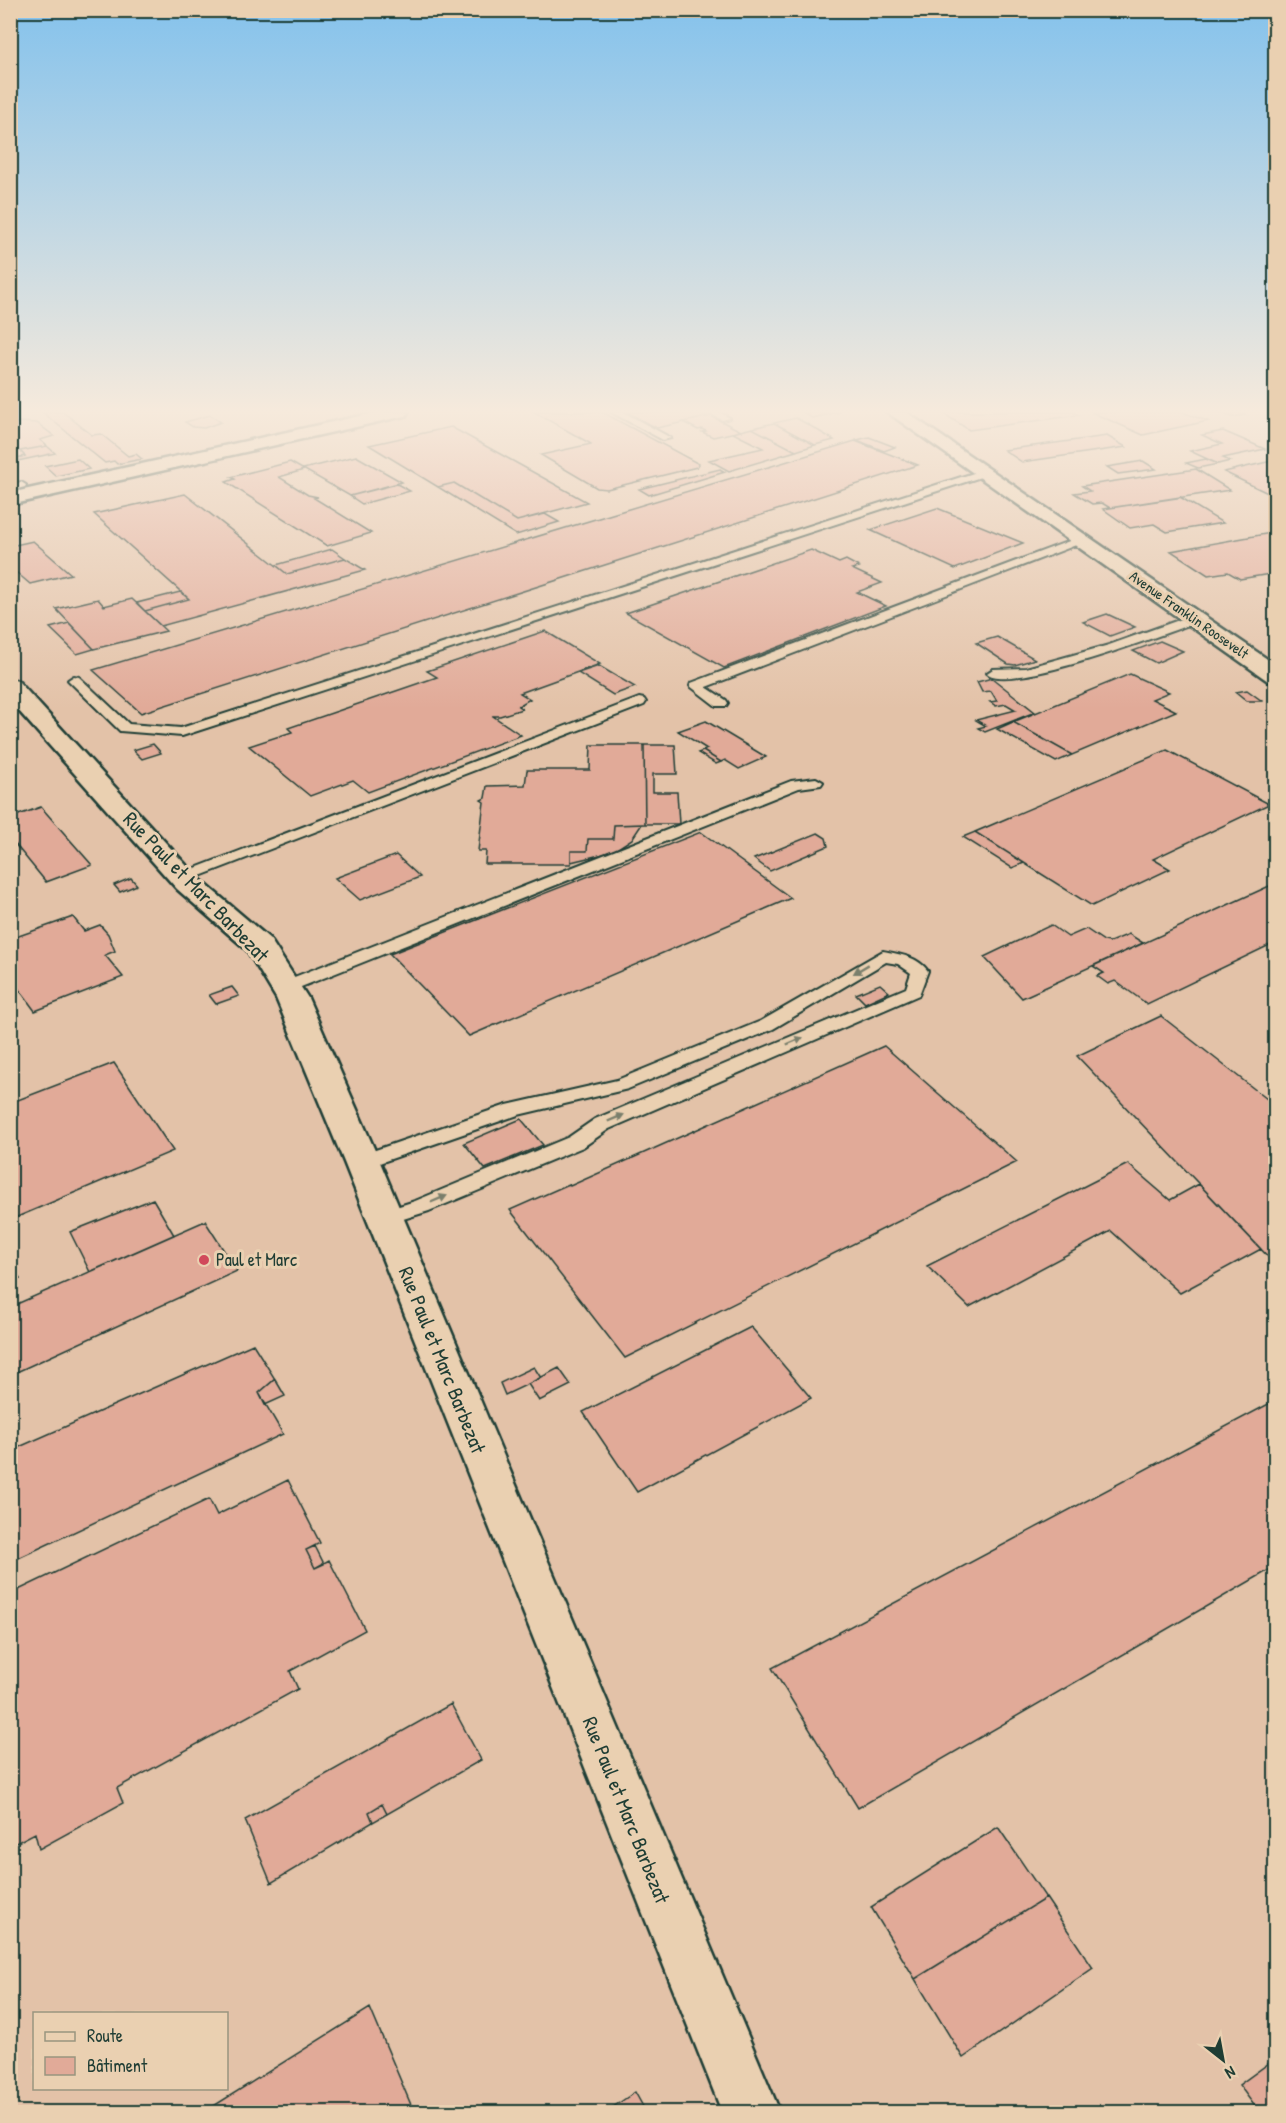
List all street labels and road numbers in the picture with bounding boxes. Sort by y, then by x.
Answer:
street label: Avenue Franklin Roosevelt [1125,566,1254,664]
street label: Rue Paul et Marc Barbezat [117,805,276,969]
street label: Rue Paul et Marc Barbezat [392,1262,493,1458]
street label: Rue Paul et Marc Barbezat [576,1712,677,1908]

